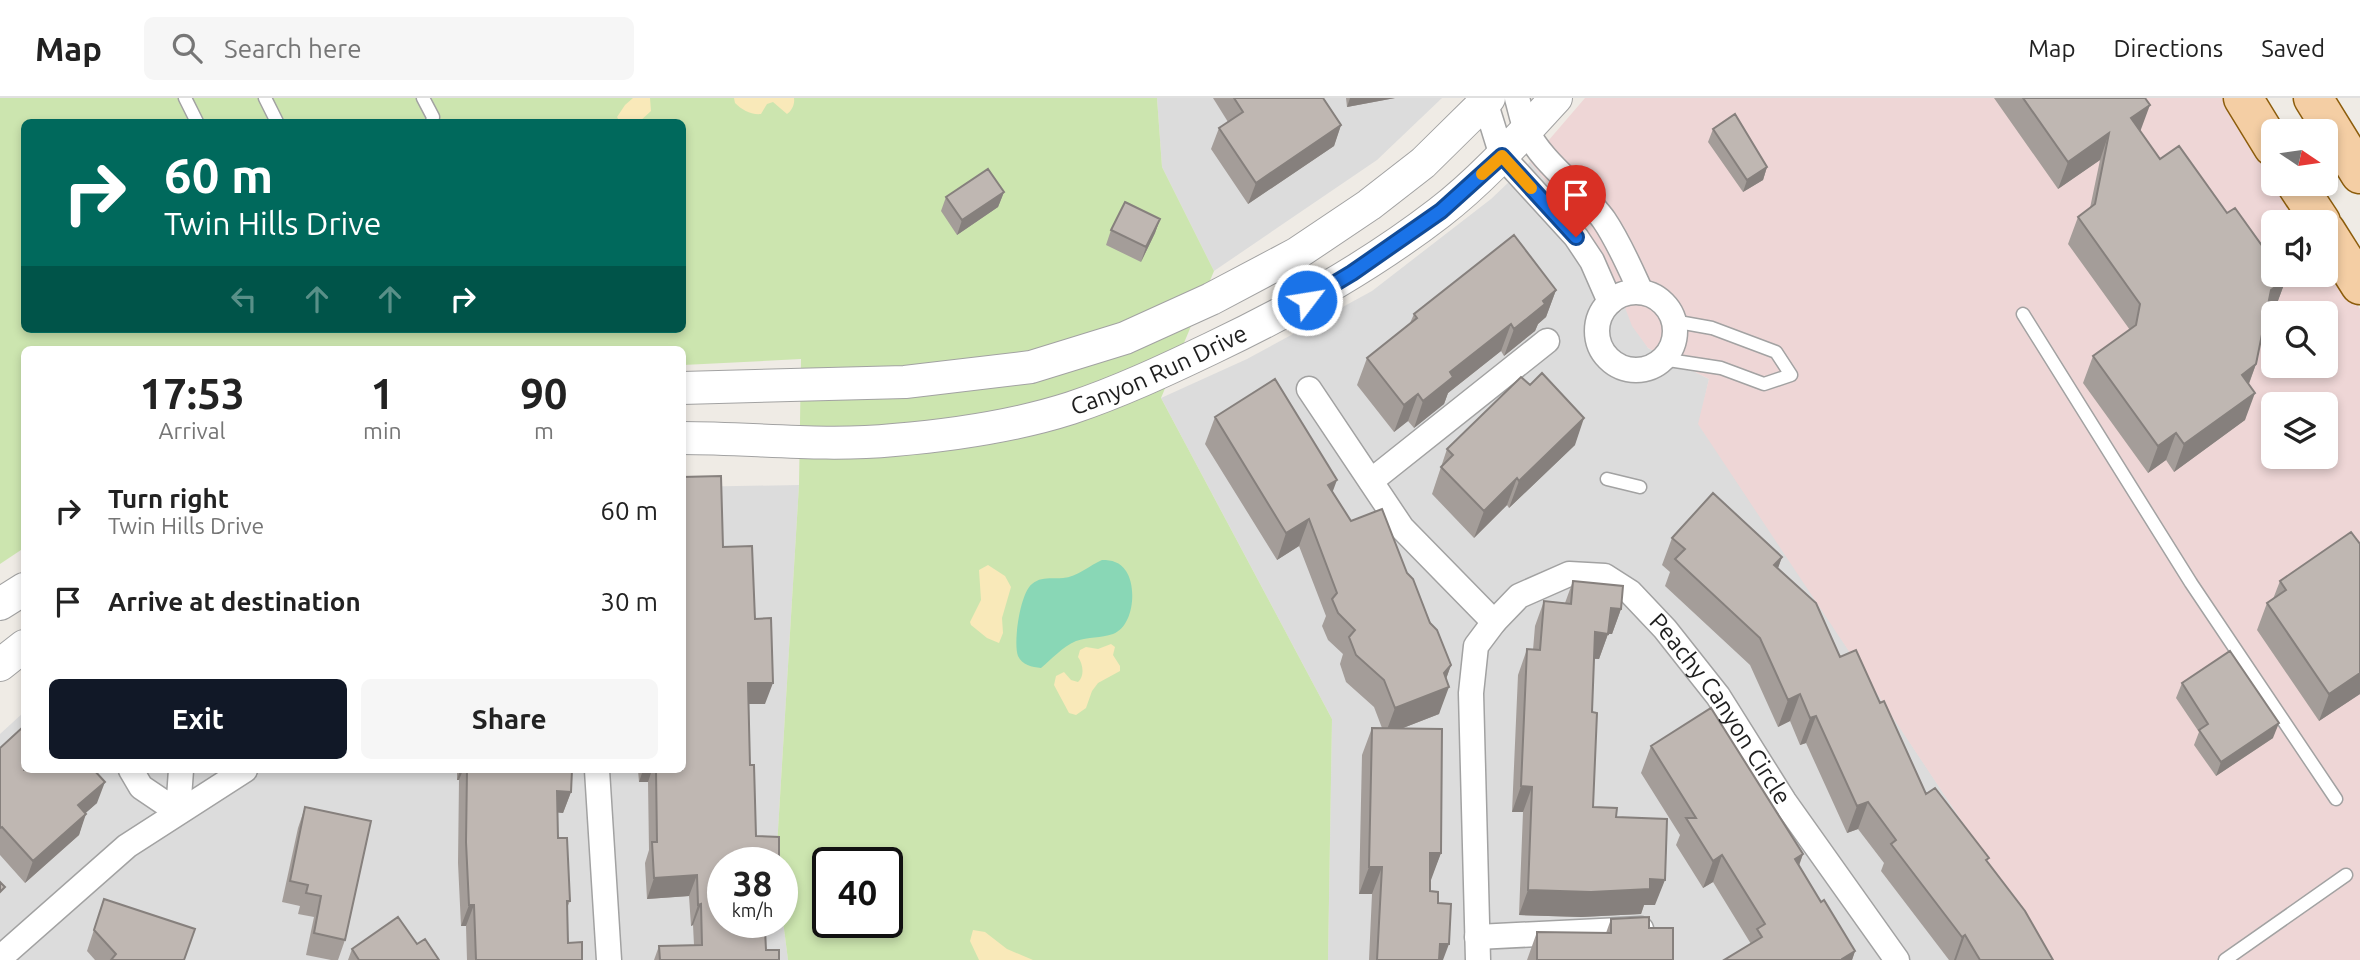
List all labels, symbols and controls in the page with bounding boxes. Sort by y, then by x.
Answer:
search box [144,17,634,80]
icon: search [168,29,206,67]
text: Map [35,30,102,67]
text: Search here [224,34,362,63]
text: Map [2028,35,2075,62]
text: Directions [2113,35,2223,62]
text: Saved [2261,35,2325,62]
north arrow [2261,119,2338,196]
map controls [2261,119,2338,469]
icon: right [49,147,140,238]
text: 60 m [164,147,273,202]
pin [1546,165,1606,237]
icon: arrive [1557,176,1595,214]
text: Twin Hills Drive [164,205,381,241]
button: sound [2261,210,2338,287]
position arrow [1270,263,1344,337]
icon: left [225,280,263,318]
icon: ahead [298,280,336,318]
icon: ahead [371,280,409,318]
icon: right [444,280,482,318]
button: search [2261,301,2338,378]
street label: Canyon Run Drive [1067,319,1251,420]
text: 17:53 [139,370,245,417]
text: 1 [371,370,394,417]
text: 90 [520,370,568,417]
button: layers [2261,392,2338,469]
text: Arrival [159,418,226,443]
text: min [363,418,402,443]
text: m [534,418,554,443]
text: Turn right [108,484,229,513]
icon: right [49,492,87,530]
text: 60 m [600,496,658,525]
text: Twin Hills Drive [108,513,264,538]
icon: arrive [49,583,87,621]
text: Arrive at destination [108,587,361,616]
text: 30 m [600,587,658,616]
street label: Peachy Canyon Circle [1644,608,1797,809]
button: Exit [49,679,347,759]
button: Share [361,679,658,759]
speed limit sign: 40 [812,847,903,938]
text: 38 [733,863,772,903]
text: km/h [732,900,773,920]

